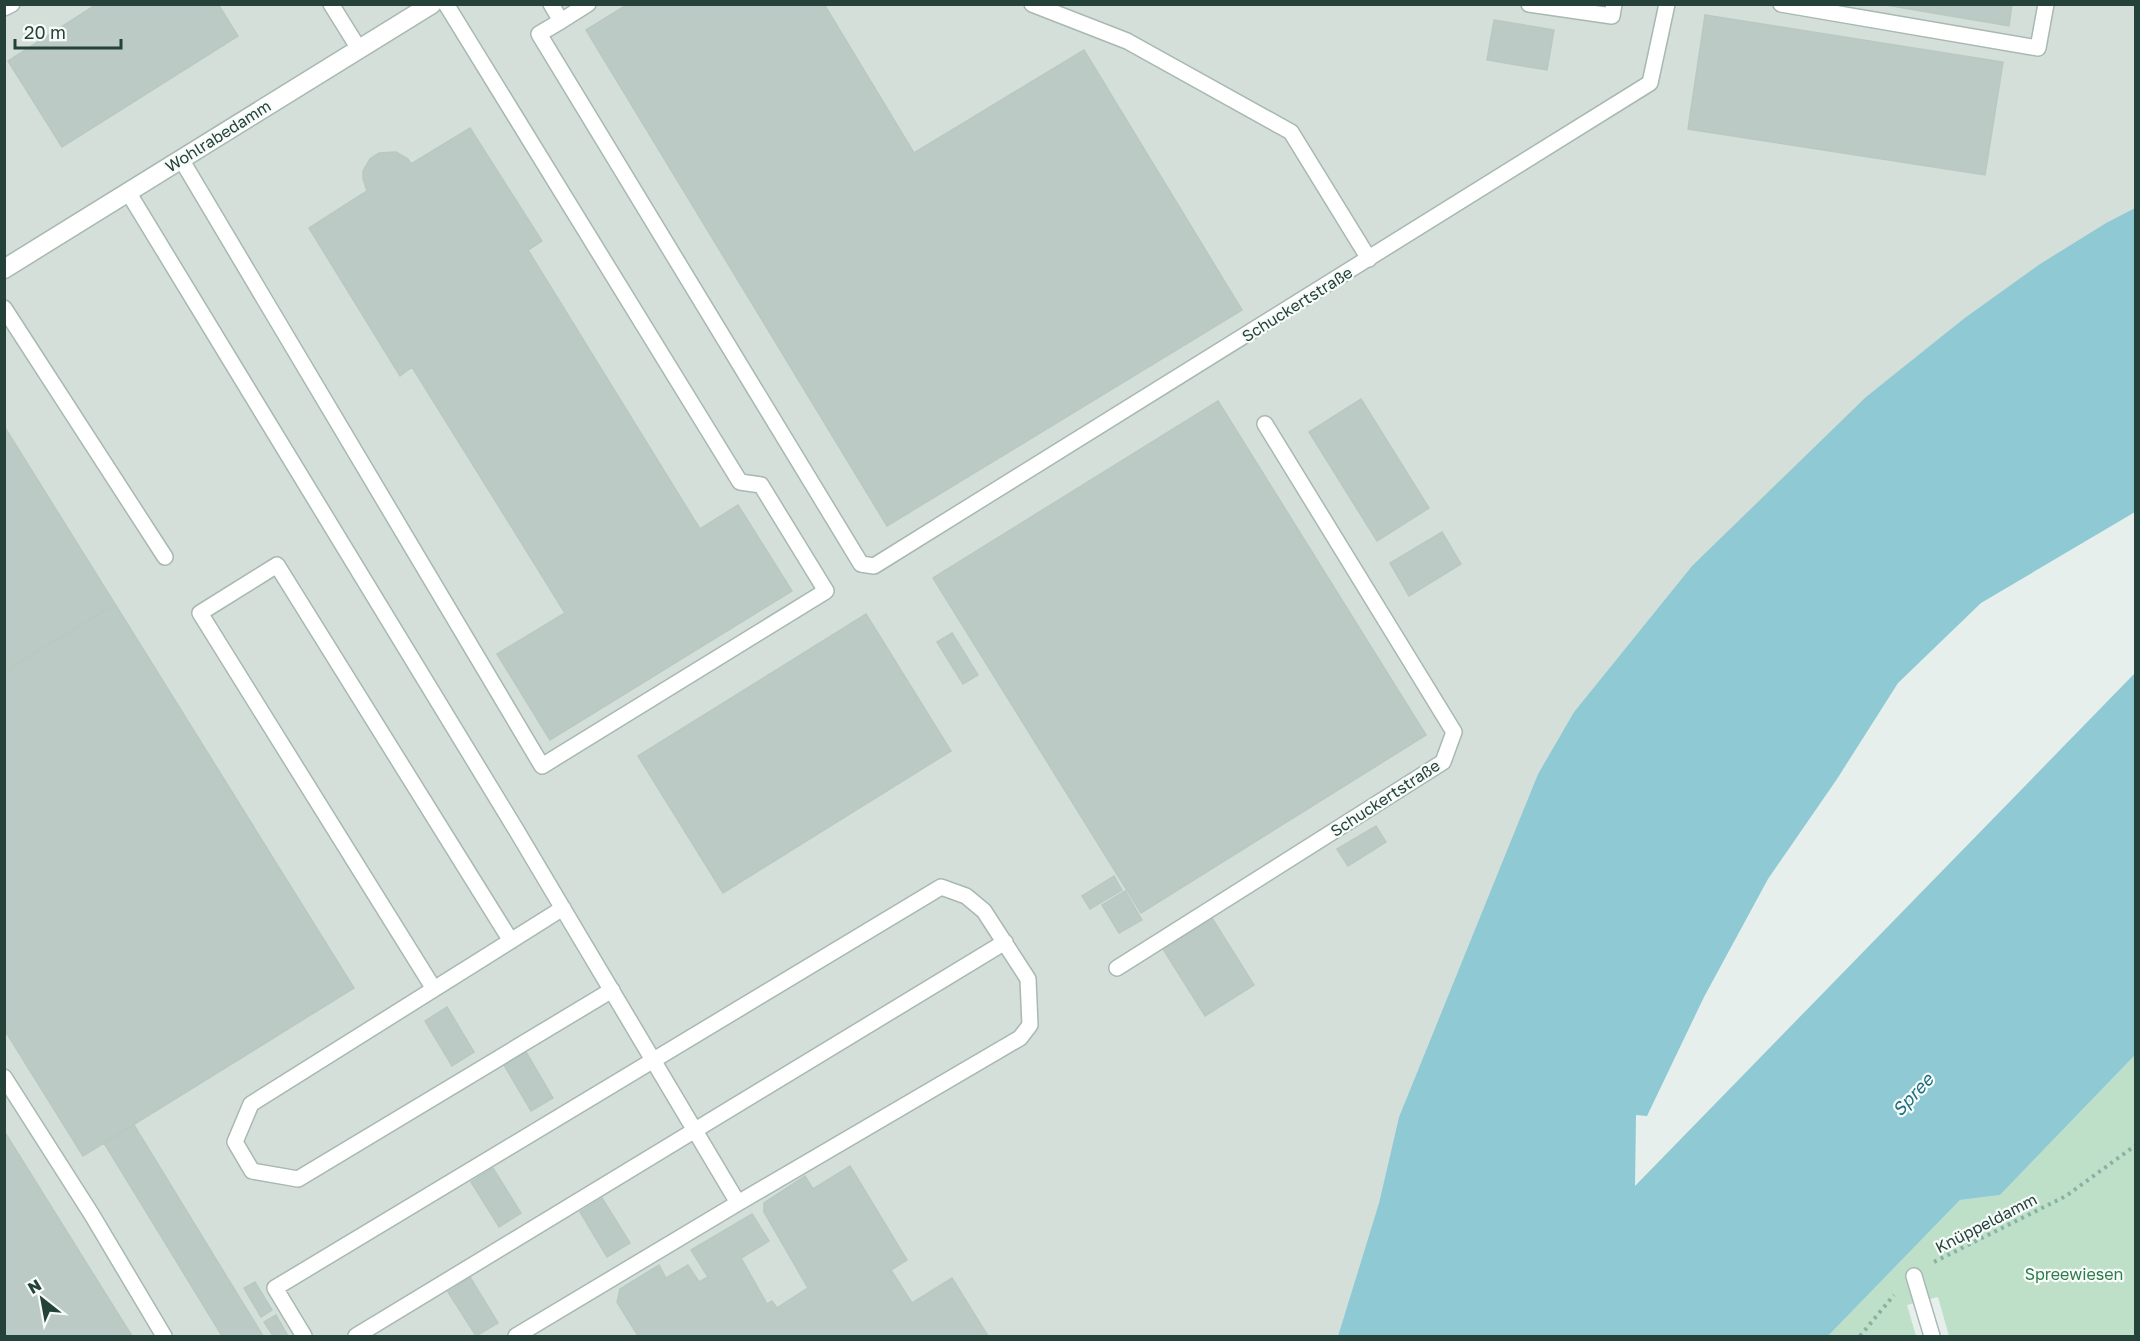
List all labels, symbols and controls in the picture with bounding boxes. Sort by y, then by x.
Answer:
scale bar [15,12,122,50]
text: 20 m [24,21,66,43]
street label: Wohlrabedamm [162,96,274,176]
street label: Schuckertstraße [1238,262,1356,346]
street label: Schuckertstraße [1326,755,1444,841]
water label: Spree [1887,1067,1939,1120]
street label: Knüppeldamm [1932,1189,2040,1257]
park label: Spreewiesen [2025,1264,2123,1284]
north arrow [12,1269,72,1329]
text: N [24,1274,45,1298]

